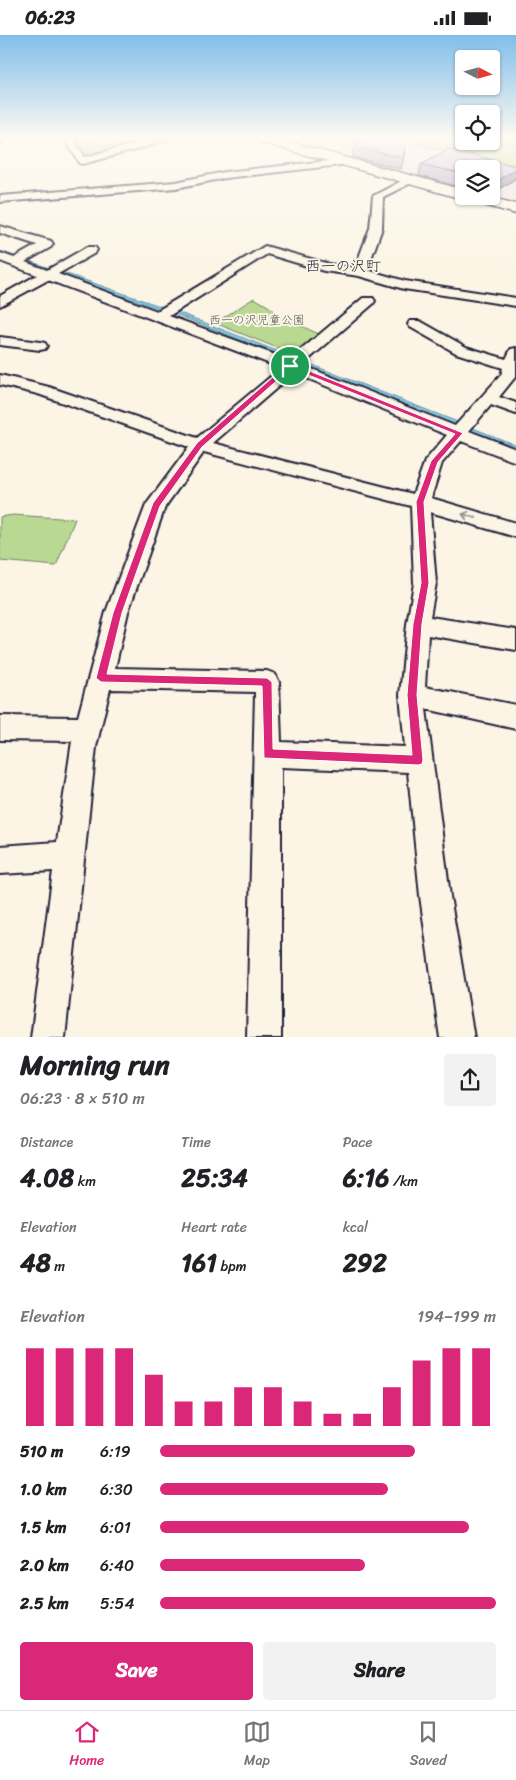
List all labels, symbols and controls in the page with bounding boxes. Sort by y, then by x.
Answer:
text: 06:23 [25,1,75,34]
north arrow [455,50,500,95]
map controls [455,50,500,205]
button: locate [455,105,500,150]
button: layers [455,160,500,205]
district label: 西一の沢町 [305,253,381,279]
park label: 西一の沢児童公園 [209,309,305,331]
pin [269,345,311,387]
icon: arrive [276,352,304,380]
one-way arrow [462,511,478,521]
text: Morning run [20,1040,170,1089]
button: share [444,1054,496,1106]
text: 06:23 · 8 × 510 m [20,1084,145,1113]
text: Distance [20,1130,73,1155]
text: Time [181,1130,211,1155]
text: Pace [343,1130,372,1155]
text: 4.08 [20,1155,74,1200]
text: 25:34 [181,1155,248,1200]
text: 6:16 [343,1155,389,1200]
text: km [74,1169,96,1194]
text: /km [389,1169,418,1194]
text: Elevation [20,1215,77,1240]
text: Heart rate [181,1215,247,1240]
text: kcal [343,1215,368,1240]
text: 48 [20,1240,51,1285]
text: 161 [181,1240,217,1285]
text: 292 [343,1240,387,1285]
text: m [51,1254,65,1279]
text: bpm [217,1254,246,1279]
text: Elevation [20,1302,85,1331]
text: 194–199 m [417,1302,496,1331]
text: 510 m [20,1437,63,1466]
text: 6:19 [100,1437,131,1466]
text: 1.0 km [20,1475,67,1504]
text: 6:30 [100,1475,133,1504]
text: 1.5 km [20,1513,66,1542]
text: 6:01 [100,1513,131,1542]
text: 2.0 km [20,1551,69,1580]
text: 6:40 [100,1551,134,1580]
text: 2.5 km [20,1589,69,1618]
text: 5:54 [100,1589,134,1618]
button: Save [20,1642,253,1700]
button: Share [263,1642,496,1700]
tab: Home [69,1718,104,1773]
tab: Map [243,1718,271,1773]
tab: Saved [410,1718,447,1773]

